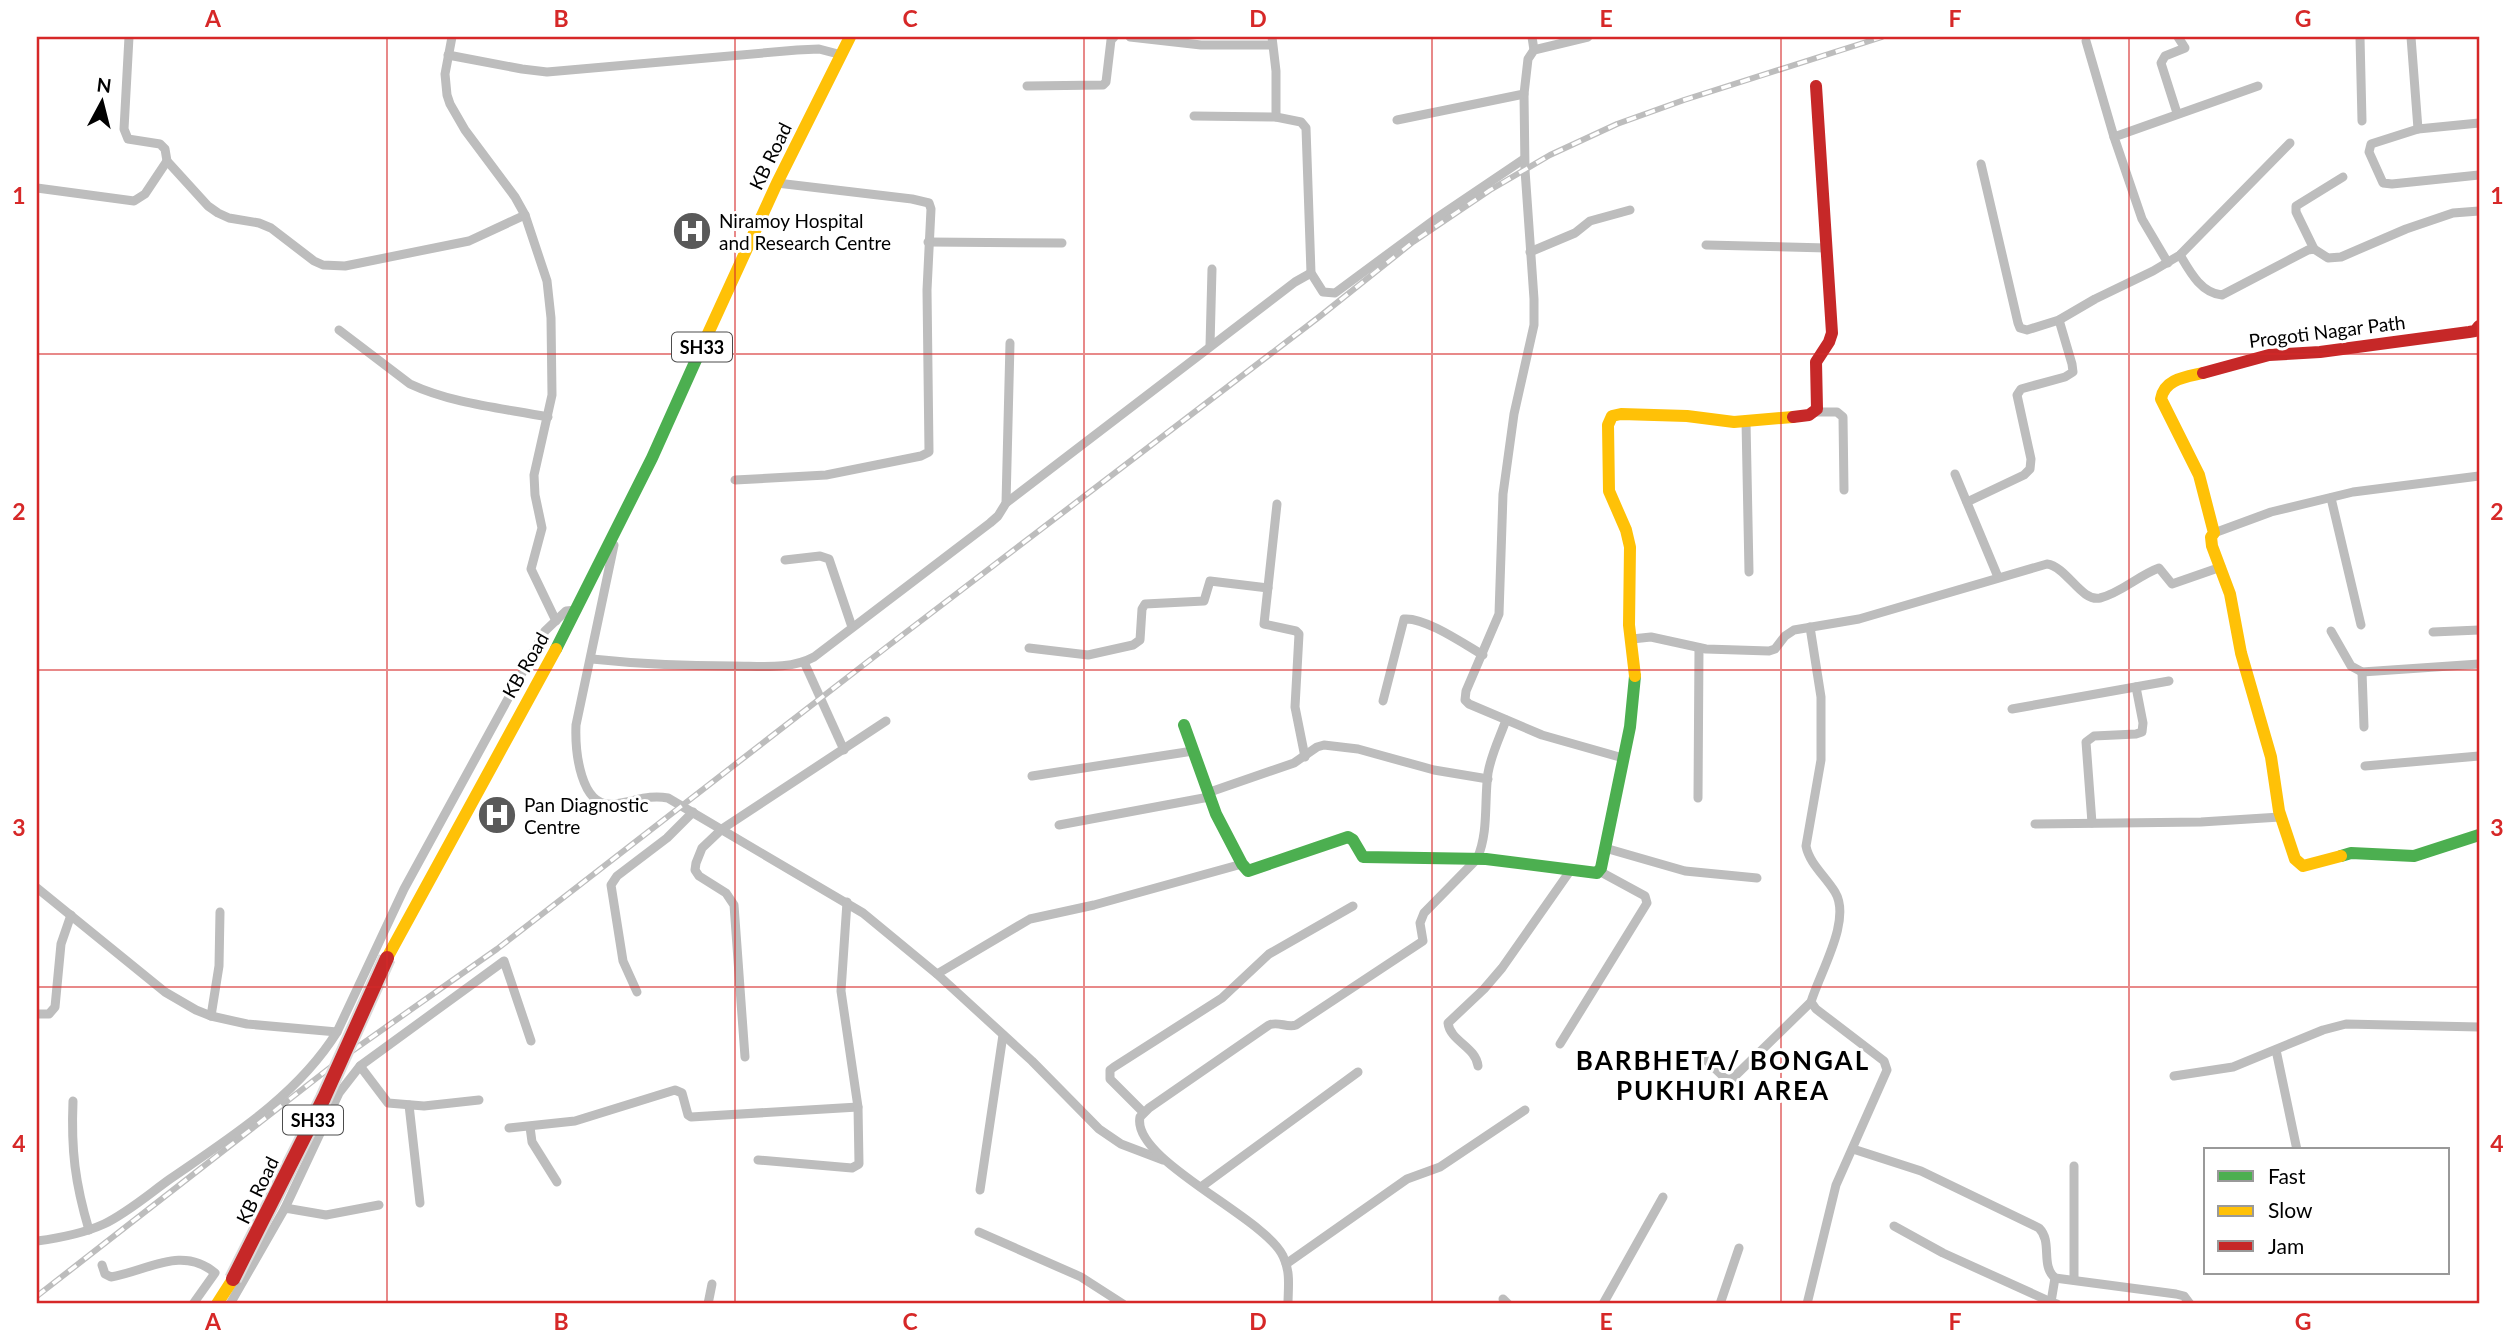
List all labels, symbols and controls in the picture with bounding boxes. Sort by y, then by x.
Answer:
text: A [204,4,222,32]
text: B [553,4,569,32]
text: C [902,4,918,32]
text: D [1249,4,1267,32]
text: E [1599,4,1613,32]
text: F [1948,4,1962,32]
text: G [2295,4,2311,32]
north arrow [66,66,136,136]
text: N [95,72,113,97]
street label: KB Road [744,119,796,193]
text: 1 [12,181,26,209]
text: 1 [2490,181,2504,209]
place label: Niramoy Hospital and Research Centre [719,209,891,254]
hospital icon: Niramoy Hospital and Research Centre [671,210,713,252]
street label: Progoti Nagar Path [2247,310,2407,352]
road number: SH33 [672,332,732,362]
text: 2 [12,497,26,525]
text: 2 [2490,497,2504,525]
street label: KB Road [497,628,553,702]
place label: Pan Diagnostic Centre [524,793,649,838]
hospital icon: Pan Diagnostic Centre [476,794,518,836]
text: 3 [12,813,26,841]
text: 3 [2490,813,2504,841]
district label: BARBHETA/ BONGAL PUKHURI AREA [1576,1044,1870,1106]
road number: SH33 [283,1106,343,1134]
text: 4 [12,1129,26,1157]
text: 4 [2490,1129,2504,1157]
legend [2204,1148,2450,1274]
street label: KB Road [231,1153,283,1227]
text: Fast [2268,1163,2306,1188]
text: Slow [2268,1197,2313,1222]
text: Jam [2268,1233,2304,1258]
text: A [204,1307,222,1335]
text: B [553,1307,569,1335]
text: C [902,1307,918,1335]
text: D [1249,1307,1267,1335]
text: E [1599,1307,1613,1335]
text: F [1948,1307,1962,1335]
text: G [2295,1307,2311,1335]

